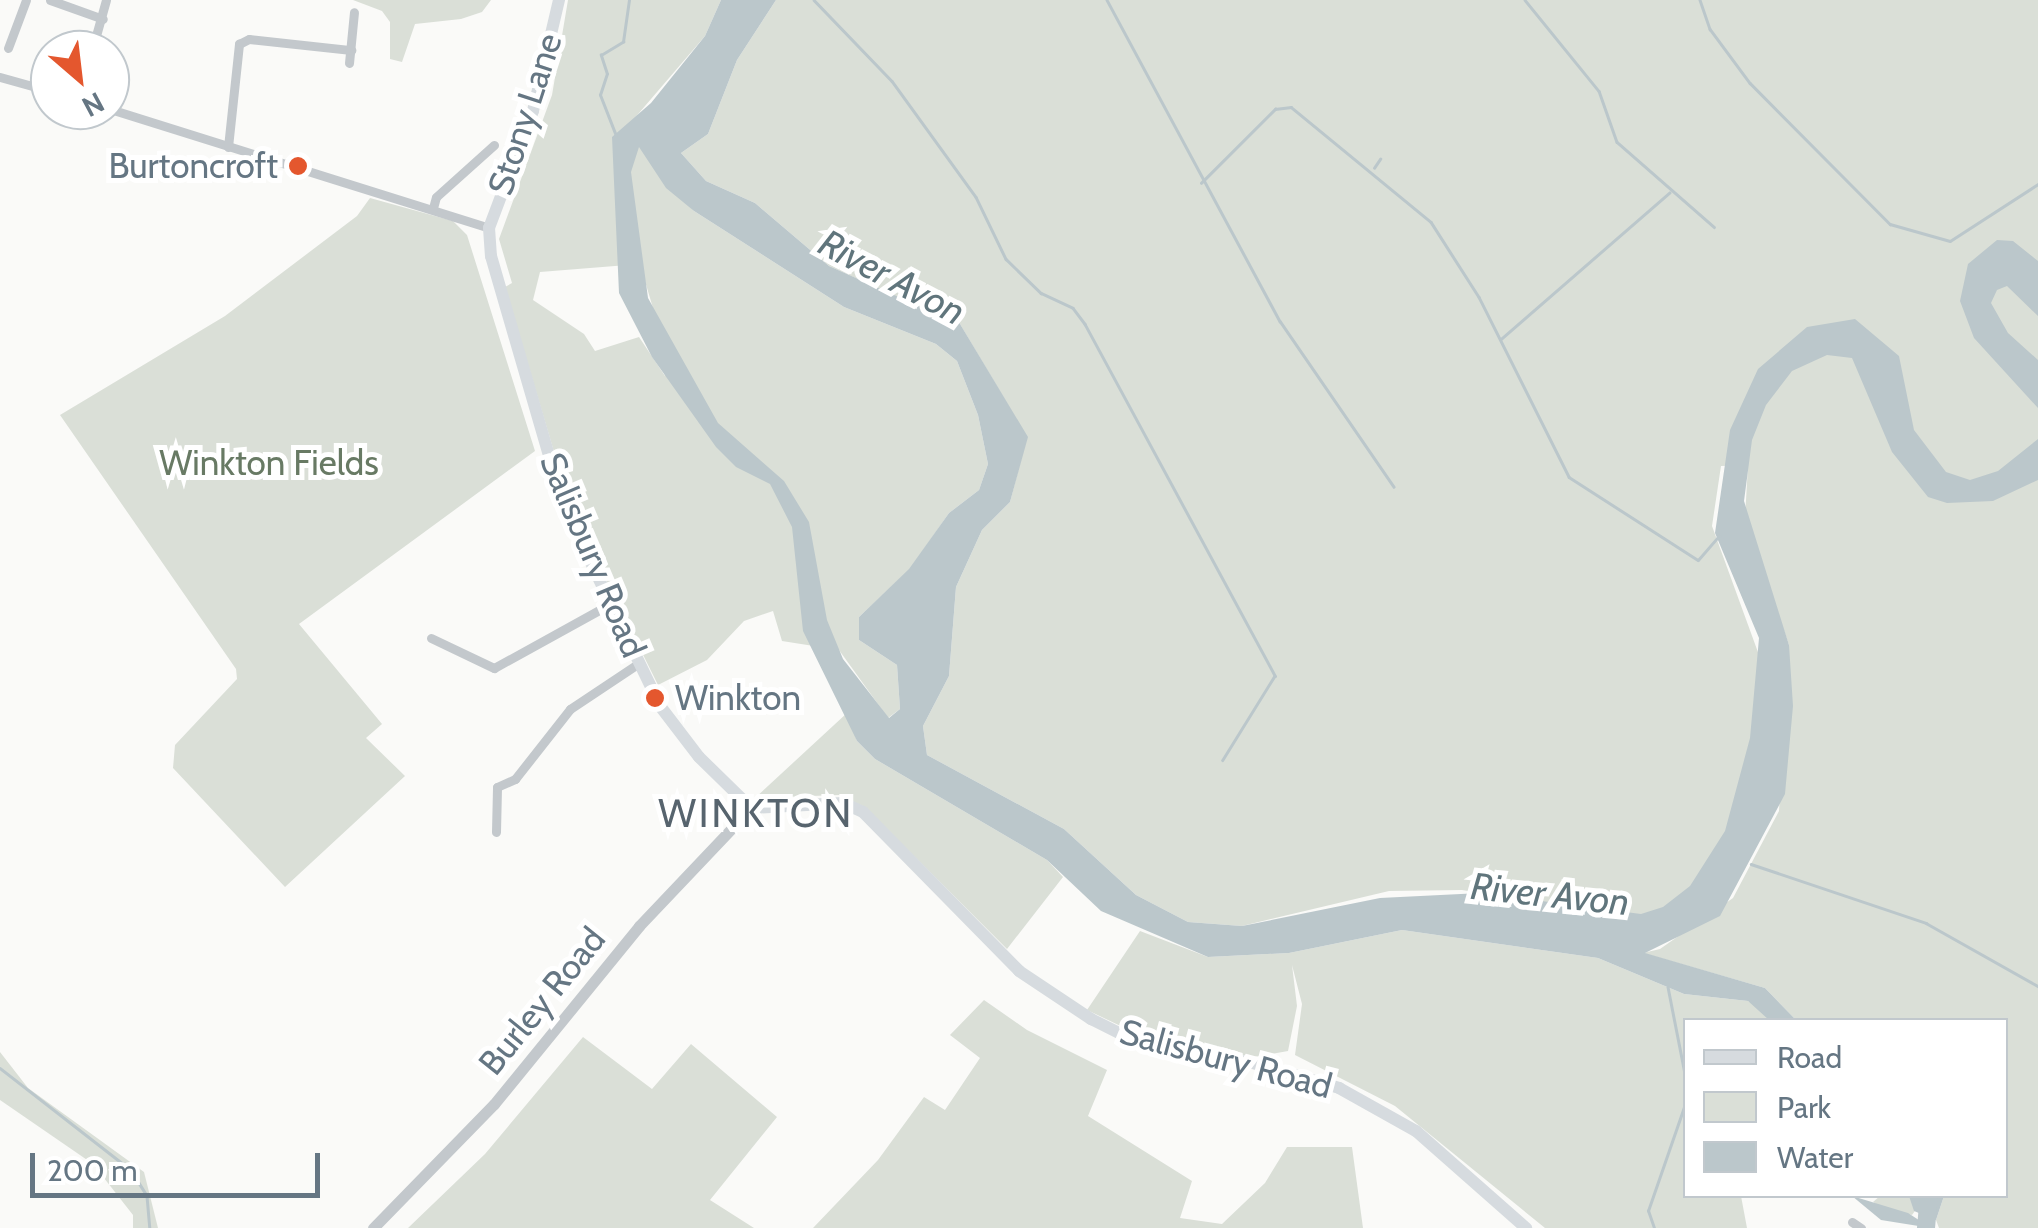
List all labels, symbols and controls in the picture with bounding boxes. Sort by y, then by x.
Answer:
street label: Stony Lane [479,28,571,200]
north arrow [30,30,130,130]
text: N [76,85,110,124]
place label: Burtoncroft [108,145,278,187]
marker: Burtoncroft [287,155,309,177]
water label: River Avon [811,220,973,334]
park label: Winkton Fields [159,442,379,484]
street label: Salisbury Road [531,447,655,663]
place label: Winkton [675,677,801,719]
marker: Winkton [644,687,666,709]
district label: WINKTON [658,789,854,837]
water label: River Avon [1469,863,1631,925]
street label: Burley Road [470,919,614,1083]
street label: Salisbury Road [1115,1011,1337,1107]
legend [1683,1018,2008,1198]
text: Road [1777,1039,1842,1076]
text: Park [1777,1089,1831,1126]
scale bar [35,1133,325,1195]
text: Water [1777,1139,1853,1176]
text: 200 m [47,1152,138,1189]

